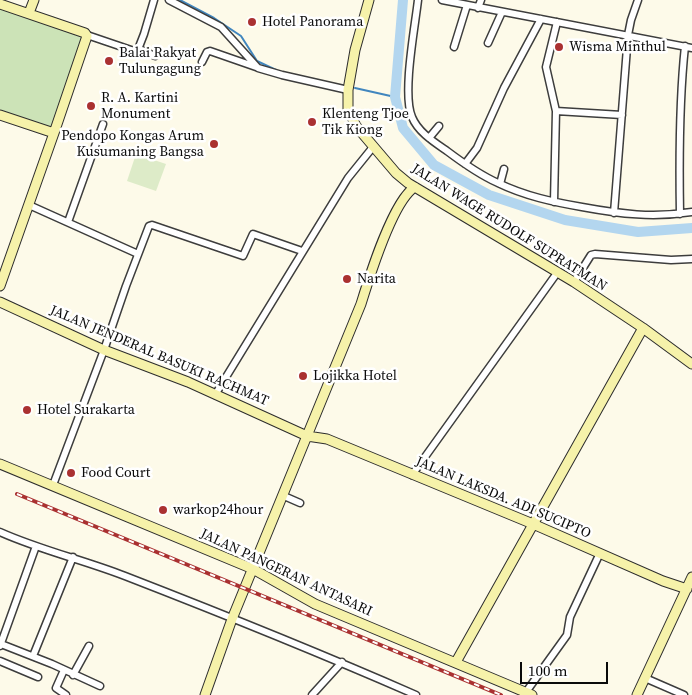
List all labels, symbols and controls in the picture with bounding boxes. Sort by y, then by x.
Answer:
place label: Hotel Panorama [262,14,363,30]
marker: Hotel Panorama [246,16,258,28]
place label: Wisma Minthul [569,39,666,55]
marker: Wisma Minthul [553,41,565,53]
place label: Balai Rakyat Tulungagung [119,45,201,78]
marker: Balai Rakyat Tulungagung [103,55,115,67]
place label: R. A. Kartini Monument [101,90,178,122]
marker: R. A. Kartini Monument [85,100,97,112]
place label: Klenteng Tjoe Tik Kiong [322,106,409,138]
marker: Klenteng Tjoe Tik Kiong [306,116,318,128]
place label: Pendopo Kongas Arum Kusumaning Bangsa [61,128,204,160]
marker: Pendopo Kongas Arum Kusumaning Bangsa [208,138,220,150]
street label: JALAN WAGE RUDOLF SUPRATMAN [408,161,610,295]
place label: Narita [357,271,396,287]
marker: Narita [341,273,353,285]
street label: JALAN JENDERAL BASUKI RACHMAT [47,302,271,410]
place label: Lojikka Hotel [313,368,397,384]
marker: Lojikka Hotel [297,370,309,382]
place label: Hotel Surakarta [37,402,135,418]
marker: Hotel Surakarta [21,404,33,416]
street label: JALAN LAKSDA. ADI SUCIPTO [413,453,593,543]
place label: Food Court [81,465,150,481]
marker: Food Court [65,467,77,479]
place label: warkop24hour [173,502,263,518]
marker: warkop24hour [157,504,169,516]
street label: JALAN PANGERAN ANTASARI [197,526,375,620]
scale bar [522,652,610,684]
text: 100 m [528,660,568,681]

